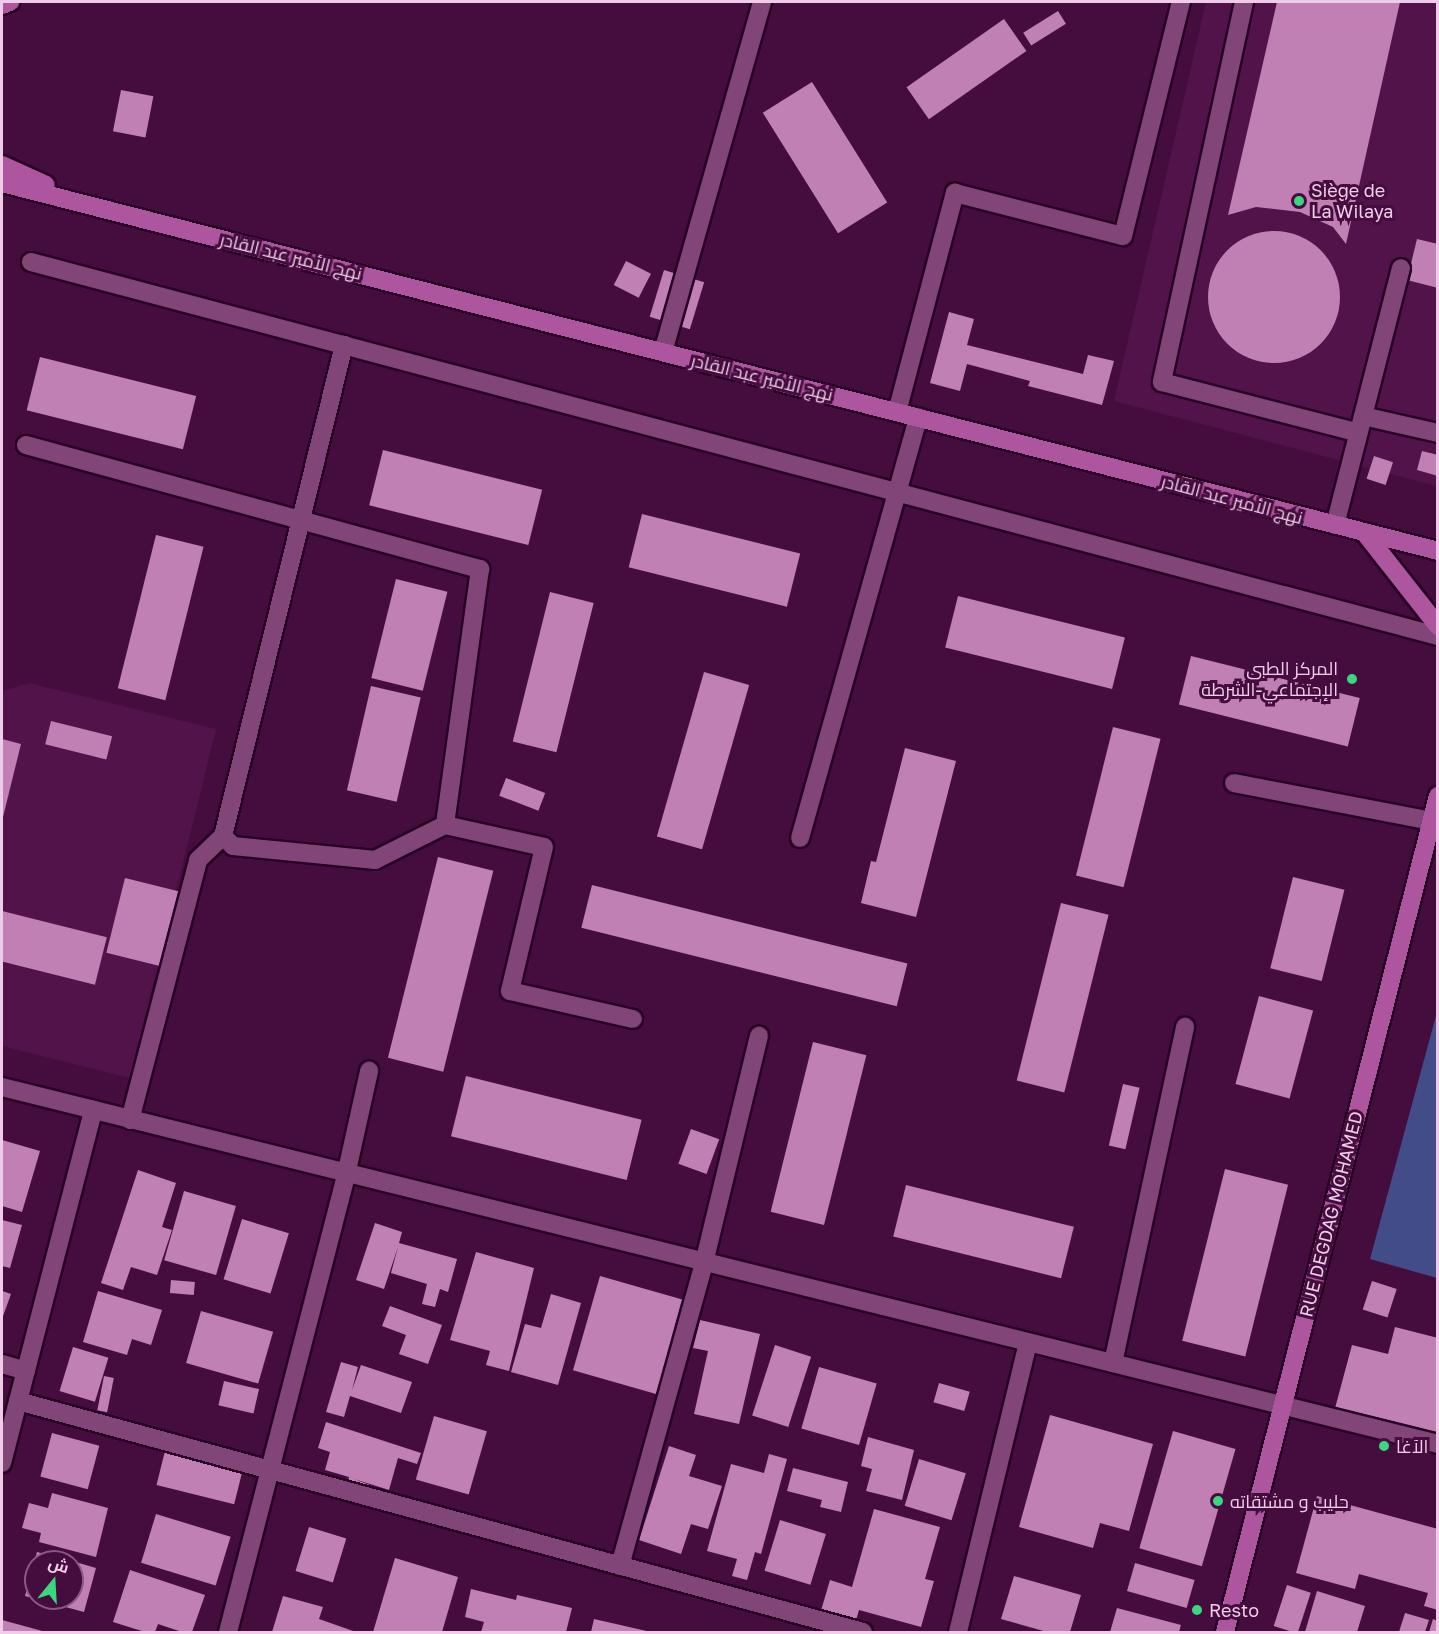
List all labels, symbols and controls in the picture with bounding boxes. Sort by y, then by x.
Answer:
place label: Siège de La Wilaya [1311,180,1393,222]
marker: Siège de La Wilaya [1292,194,1306,208]
street label: نهج الأمير عبد القادر [218,228,364,284]
street label: نهج الأمير عبد القادر [689,349,835,405]
street label: نهج الأمير عبد القادر [1159,470,1305,528]
place label: المركز الطبي الإجتماعي-الشرطة [1201,658,1338,700]
marker: المركز الطبي الإجتماعي-الشرطة [1343,670,1361,688]
street label: RUE DEGDAG MOHAMED [1295,1109,1367,1319]
place label: الآغا [1396,1435,1428,1457]
marker: الآغا [1377,1439,1391,1453]
place label: حليب و مشتقاته [1230,1490,1349,1512]
marker: حليب و مشتقاته [1211,1494,1225,1508]
north arrow [24,1550,84,1610]
text: ش [46,1552,72,1577]
place label: Resto [1209,1599,1259,1621]
marker: Resto [1190,1603,1204,1617]

